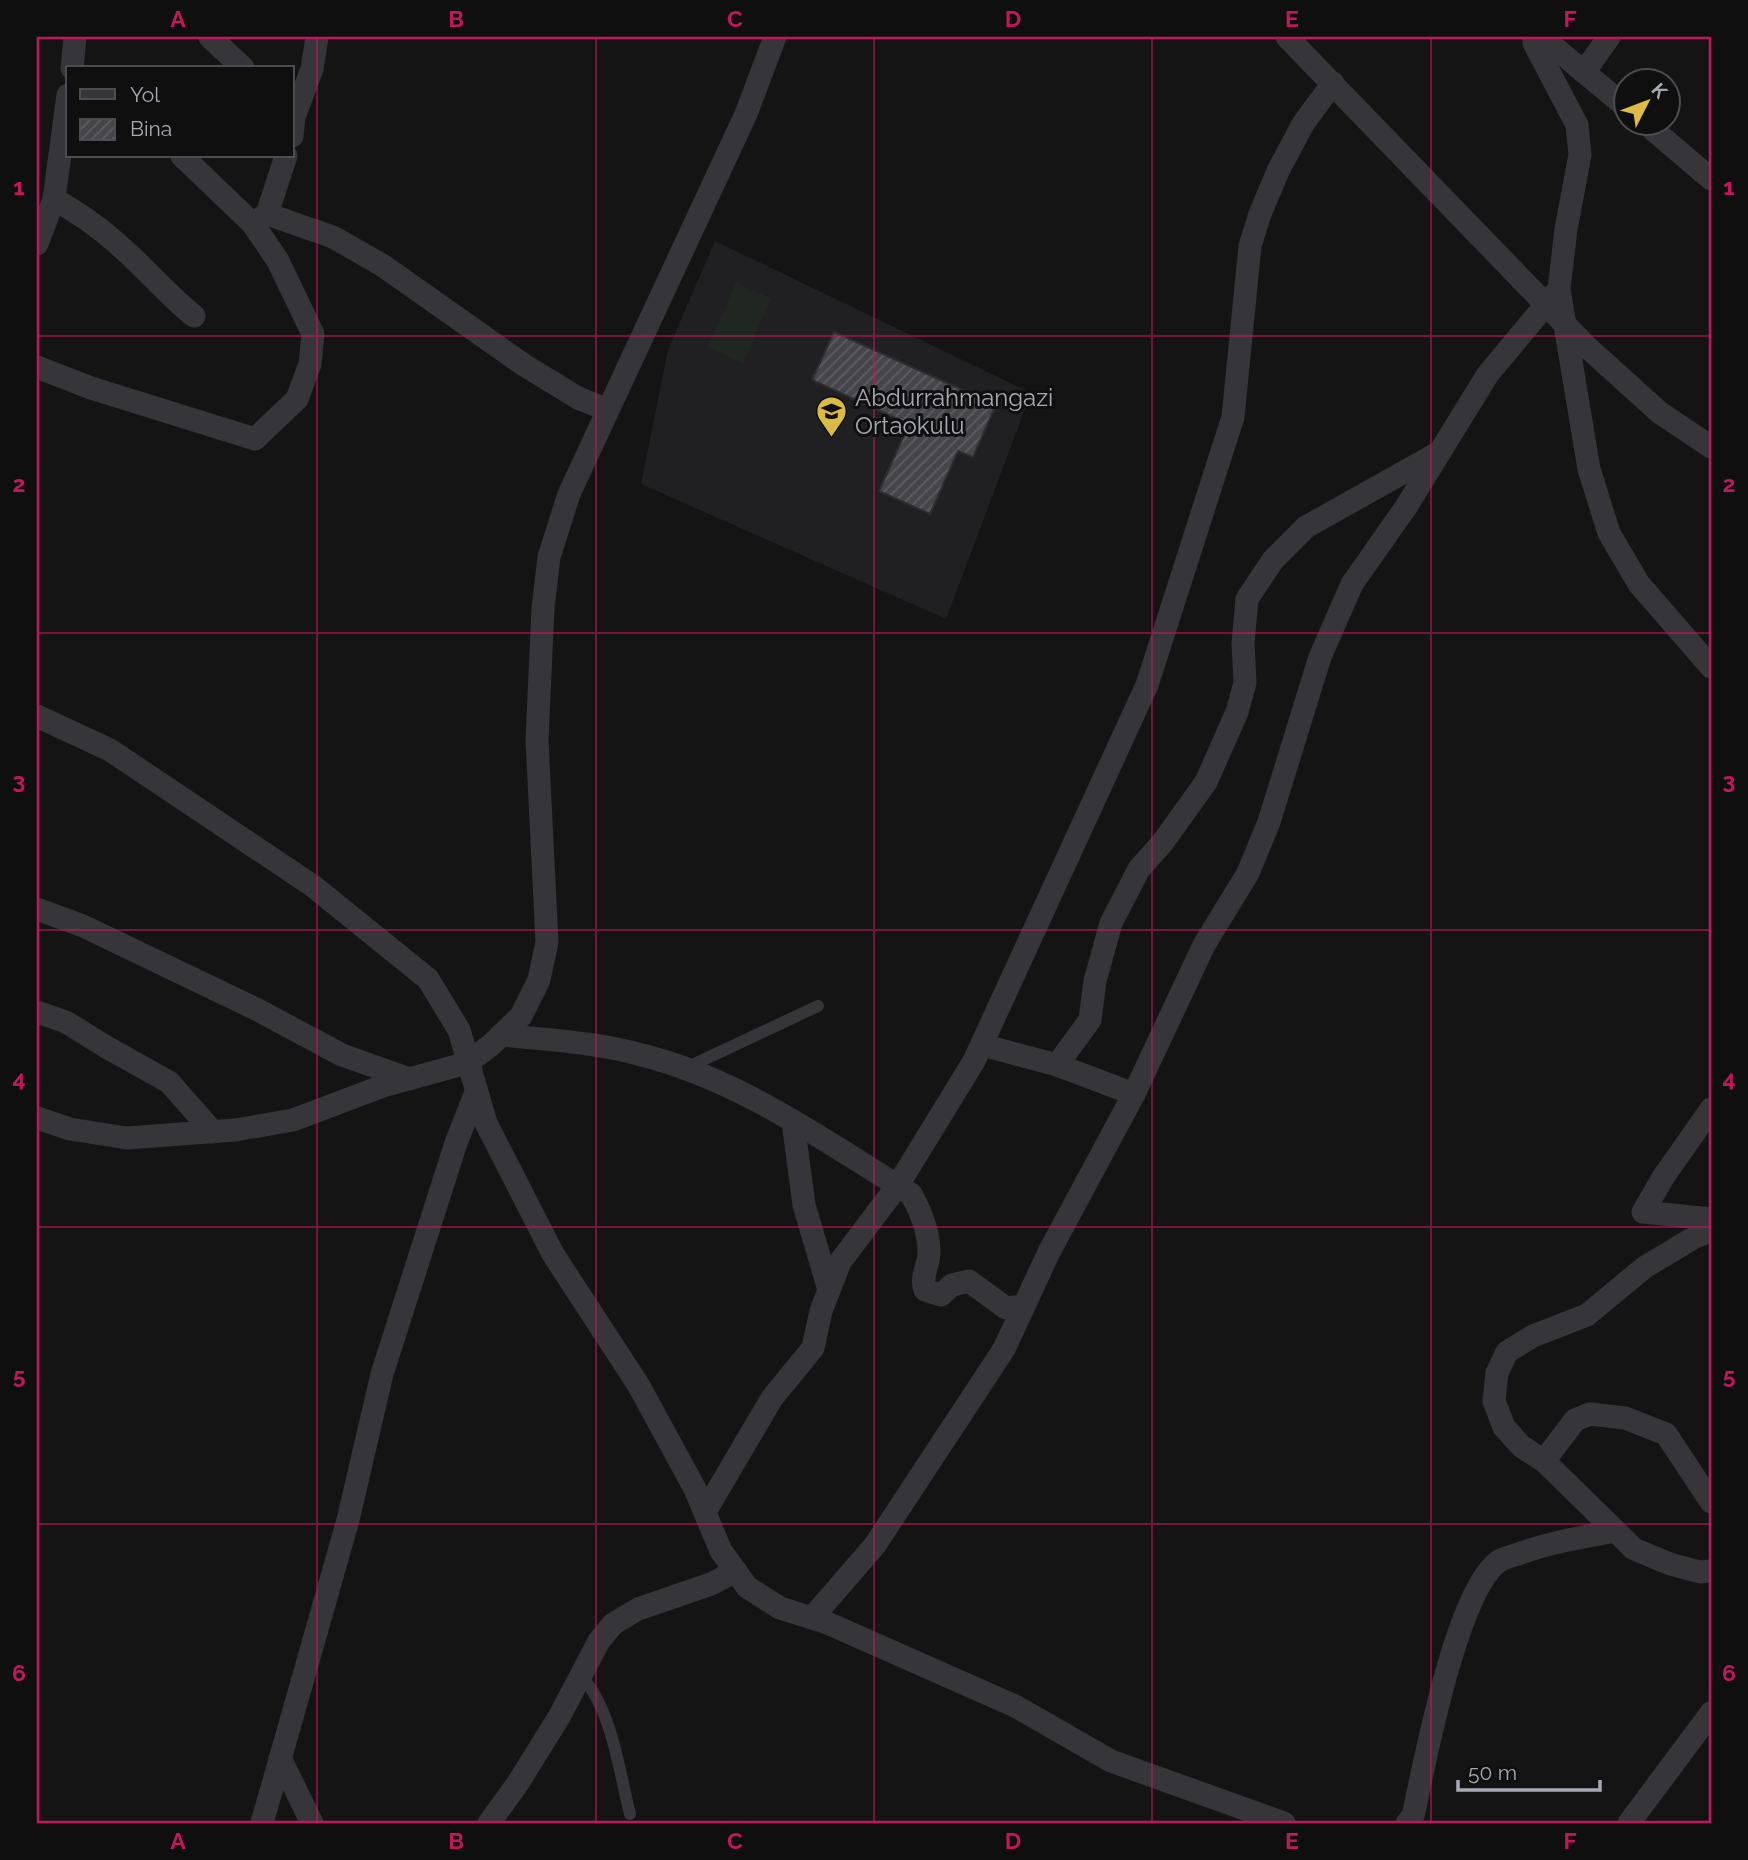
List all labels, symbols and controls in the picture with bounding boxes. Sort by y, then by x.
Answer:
text: A [170,5,186,32]
text: B [448,5,464,32]
text: C [727,5,743,32]
text: D [1005,5,1021,32]
text: E [1285,5,1299,32]
text: F [1563,5,1577,32]
legend [66,66,294,158]
north arrow [1612,66,1682,136]
text: K [1647,79,1672,103]
text: Yol [130,82,160,107]
text: Bina [130,116,172,141]
text: 1 [13,173,25,200]
text: 1 [1723,173,1735,200]
place label: Abdurrahmangazi Ortaokulu [855,383,1053,440]
school or university icon: Abdurrahmangazi Ortaokulu [815,394,849,438]
text: 2 [13,470,25,497]
text: 2 [1723,470,1735,497]
text: 3 [13,767,25,794]
text: 3 [1723,767,1735,794]
text: 4 [12,1065,26,1092]
text: 4 [1722,1065,1736,1092]
text: 5 [13,1362,26,1389]
text: 5 [1723,1362,1736,1389]
text: 6 [12,1659,26,1686]
text: 6 [1722,1659,1736,1686]
scale bar [1458,1748,1599,1792]
text: 50 m [1468,1760,1517,1785]
text: A [170,1827,186,1854]
text: B [448,1827,464,1854]
text: C [727,1827,743,1854]
text: D [1005,1827,1021,1854]
text: E [1285,1827,1299,1854]
text: F [1563,1827,1577,1854]

